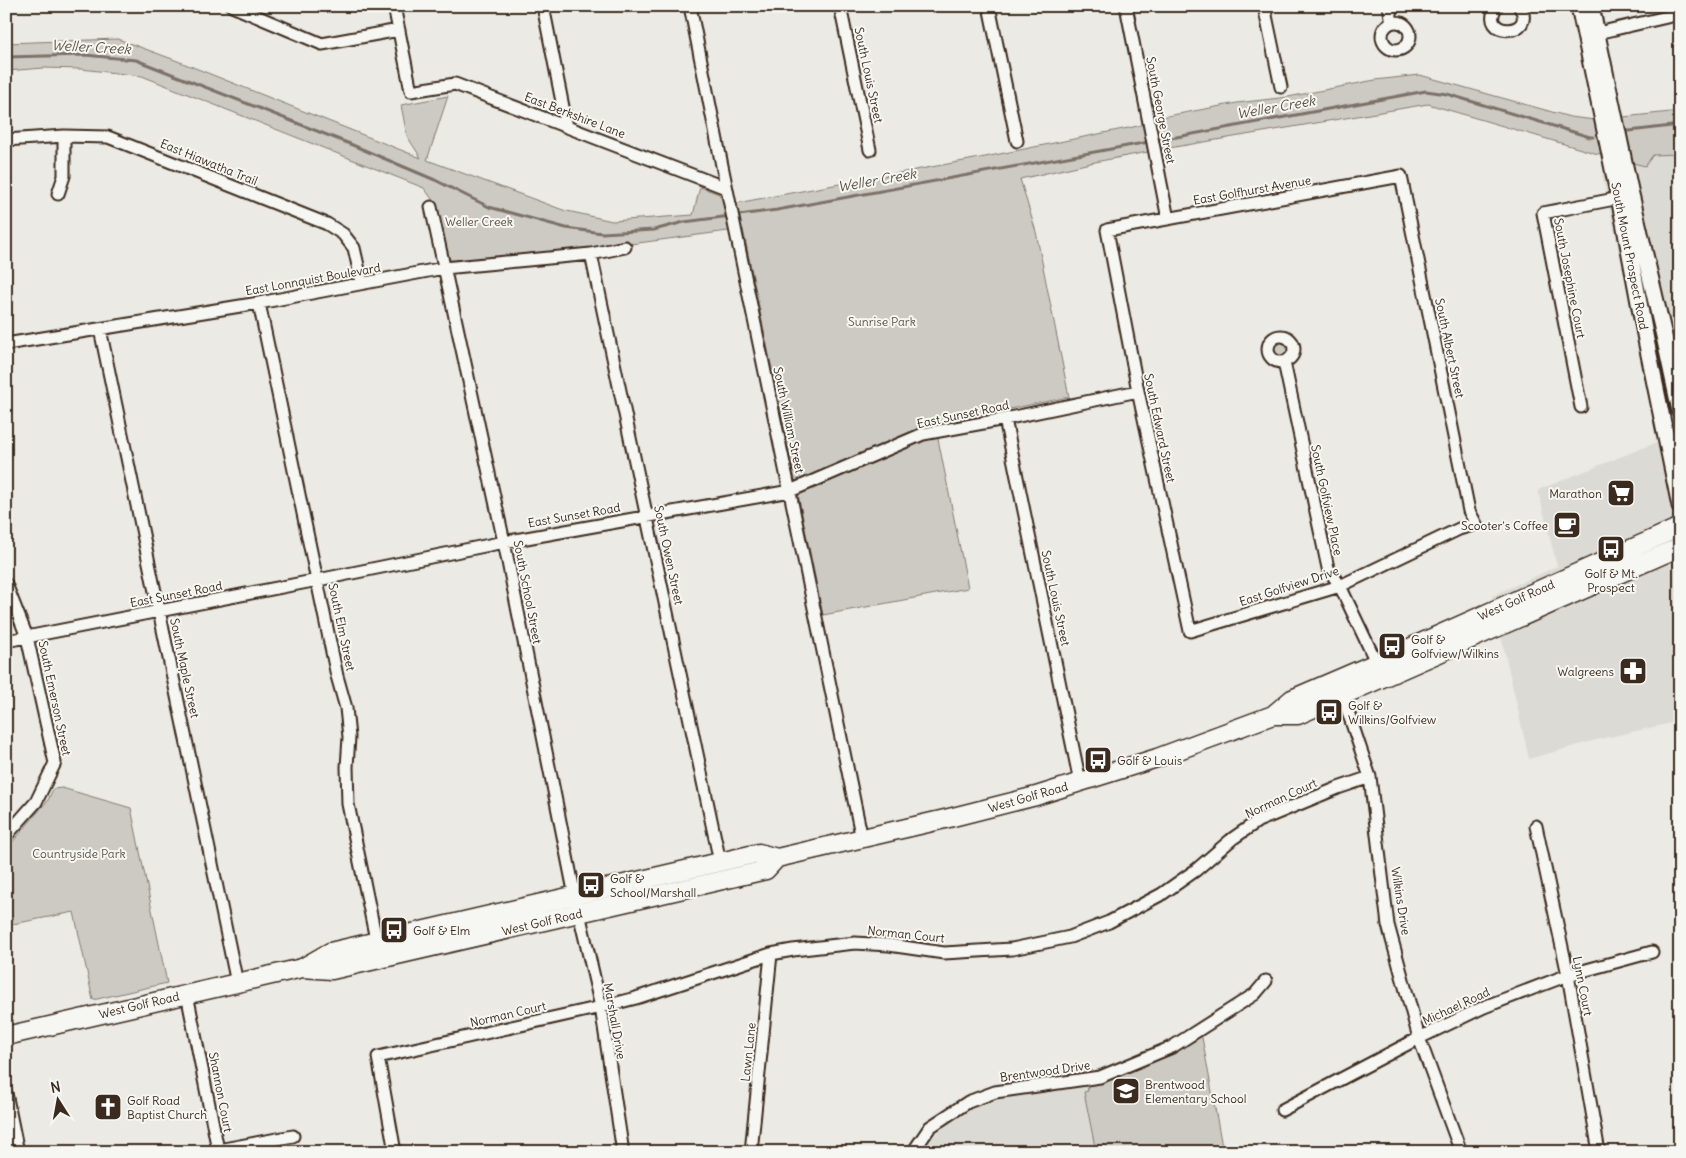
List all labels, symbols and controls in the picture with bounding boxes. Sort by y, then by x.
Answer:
street label: South Louis Street [852,26,886,124]
water label: Weller Creek [51,36,132,58]
street label: South George Street [1143,55,1179,165]
street label: East Berkshire Lane [522,89,628,141]
water label: Weller Creek [1235,91,1317,123]
street label: East Hiawatha Trail [158,136,260,188]
water label: Weller Creek [836,164,918,196]
street label: East Golfhurst Avenue [1192,172,1312,208]
street label: South Mount Prospect Road [1608,181,1652,331]
park label: Weller Creek [445,214,513,229]
street label: South Josephine Court [1551,217,1589,339]
street label: East Lonnquist Boulevard [244,260,382,298]
street label: South Albert Street [1432,297,1468,399]
park label: Sunrise Park [848,314,916,329]
street label: South William Street [770,366,808,474]
street label: South Edward Street [1141,372,1179,484]
street label: East Sunset Road [916,397,1010,431]
street label: South Golfview Place [1308,443,1346,557]
supermarket icon: Marathon [1606,478,1636,508]
place label: Marathon [1549,486,1602,501]
street label: East Sunset Road [527,499,621,531]
street label: South Owen Street [651,504,687,606]
cafe icon: Scooter's Coffee [1552,510,1582,540]
place label: Scooter's Coffee [1461,518,1548,533]
bus stop icon: Golf & Mt. Prospect [1596,534,1626,564]
street label: South School Street [511,539,545,645]
street label: South Louis Street [1039,549,1073,647]
street label: East Golfview Drive [1237,563,1341,609]
place label: Golf & Mt. Prospect [1584,566,1638,595]
street label: West Golf Road [1475,576,1557,624]
street label: East Sunset Road [129,578,223,610]
street label: South Elm Street [325,582,359,672]
street label: South Maple Street [167,617,203,719]
bus stop icon: Golf & Golfview/Wilkins [1377,631,1407,661]
place label: Golf & Golfview/Wilkins [1411,632,1499,661]
street label: South Emerson Street [35,639,75,757]
pharmacy icon: Walgreens [1618,656,1648,686]
place label: Walgreens [1557,664,1614,679]
bus stop icon: Golf & Wilkins/Golfview [1314,697,1344,727]
place label: Golf & Wilkins/Golfview [1348,698,1437,727]
bus stop icon: Golf & Louis [1083,745,1113,775]
place label: Golf & Louis [1117,753,1182,768]
street label: Norman Court [1243,775,1319,821]
street label: West Golf Road [986,778,1070,816]
park label: Countryside Park [32,846,126,861]
street label: Wilkins Drive [1388,866,1414,936]
bus stop icon: Golf & School/Marshall [576,870,606,900]
place label: Golf & School/Marshall [610,871,696,900]
street label: West Golf Road [500,905,584,939]
bus stop icon: Golf & Elm [379,915,409,945]
street label: Norman Court [867,922,945,946]
place label: Golf & Elm [413,923,471,938]
street label: Lynn Court [1570,955,1596,1017]
street label: Marshall Drive [601,982,629,1060]
street label: Michael Road [1420,984,1492,1028]
street label: West Golf Road [97,988,181,1022]
street label: Norman Court [469,998,547,1030]
street label: Lawn Lane [737,1022,759,1082]
street label: Shannon Court [206,1051,236,1133]
street label: Brentwood Drive [999,1057,1091,1085]
north arrow [32,1076,82,1126]
school or university icon: Brentwood Elementary School [1111,1076,1141,1106]
text: N [49,1077,62,1097]
place label: Brentwood Elementary School [1145,1077,1246,1106]
church icon: Golf Road Baptist Church [93,1092,123,1122]
place label: Golf Road Baptist Church [127,1093,207,1122]

